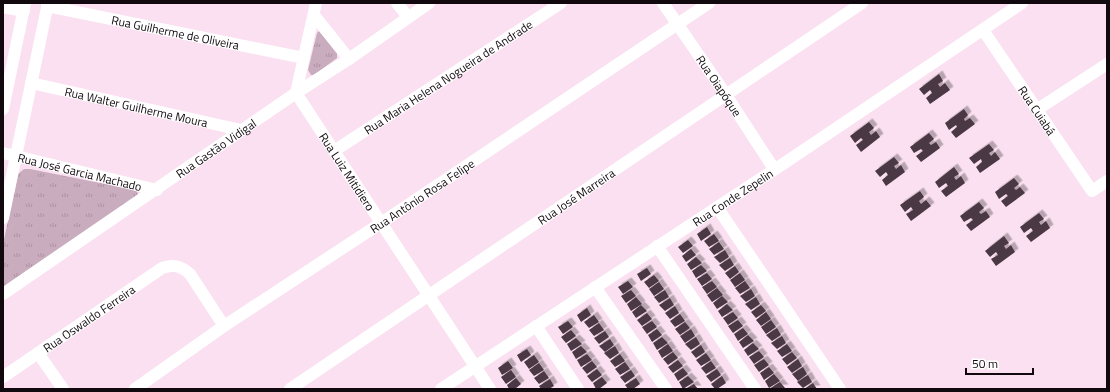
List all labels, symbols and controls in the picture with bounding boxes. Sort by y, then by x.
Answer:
street label: Rua Guilherme de Oliveira [110,10,241,54]
street label: Rua Maria Helena Nogueira de Andrade [360,15,536,139]
street label: Rua Oiapóque [692,51,747,120]
street label: Rua Walter Guilherme Moura [63,81,210,132]
street label: Rua Cuiabá [1014,82,1061,139]
street label: Rua Gastão Vidigal [172,114,260,183]
street label: Rua Luiz Mitidiero [315,129,380,214]
street label: Rua José Garcia Machado [16,147,144,196]
street label: Rua Antônio Rosa Felipe [366,154,478,238]
street label: Rua José Marreira [534,163,618,229]
street label: Rua Conde Zepelin [688,164,777,231]
street label: Rua Oswaldo Ferreira [39,280,139,357]
scale bar [966,350,1033,376]
text: 50 m [972,354,998,373]

